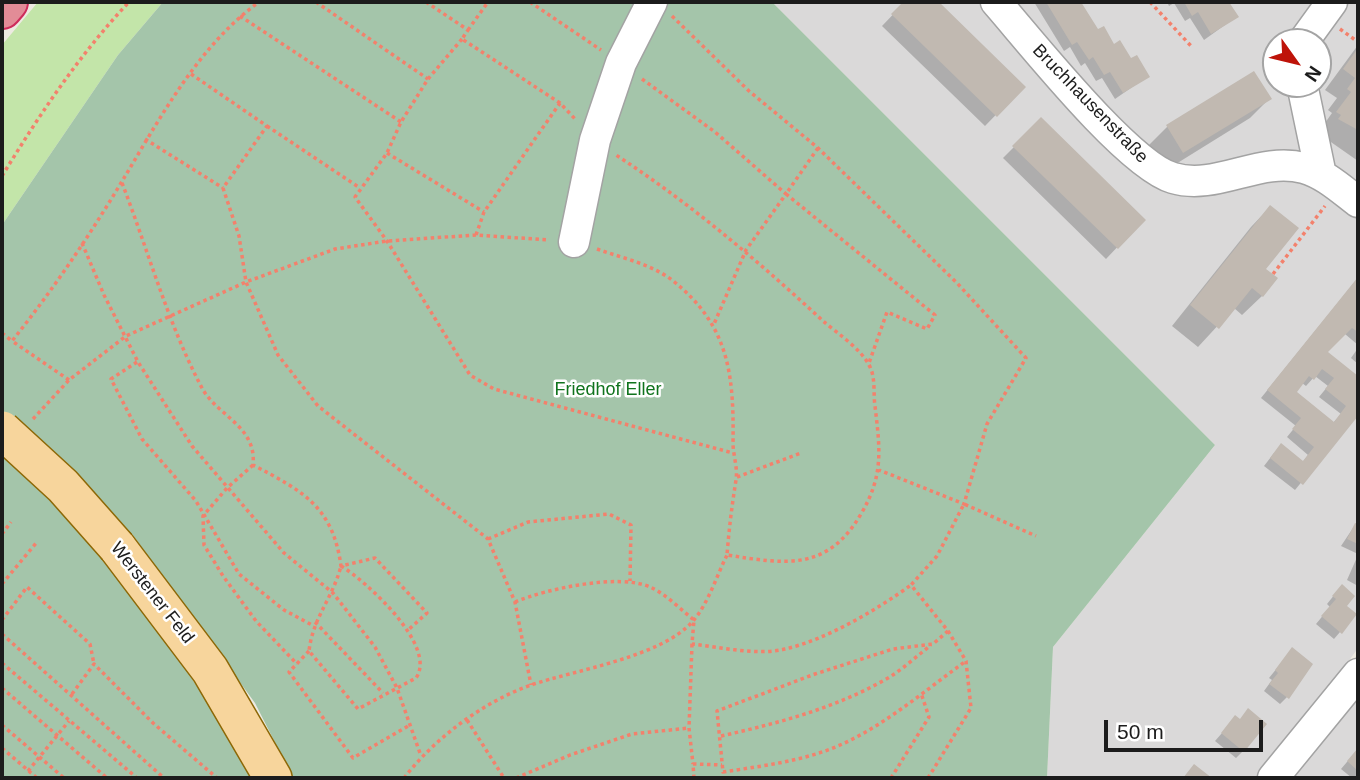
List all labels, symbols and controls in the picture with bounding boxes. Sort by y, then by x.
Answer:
north arrow [1262,28,1332,98]
street label: Bruchhausenstraße [1028,40,1152,168]
text: N [1301,62,1326,85]
park label: Friedhof Eller [554,379,662,401]
street label: Werstener Feld [106,538,198,648]
scale bar [1108,706,1267,750]
text: 50 m [1117,720,1164,743]

